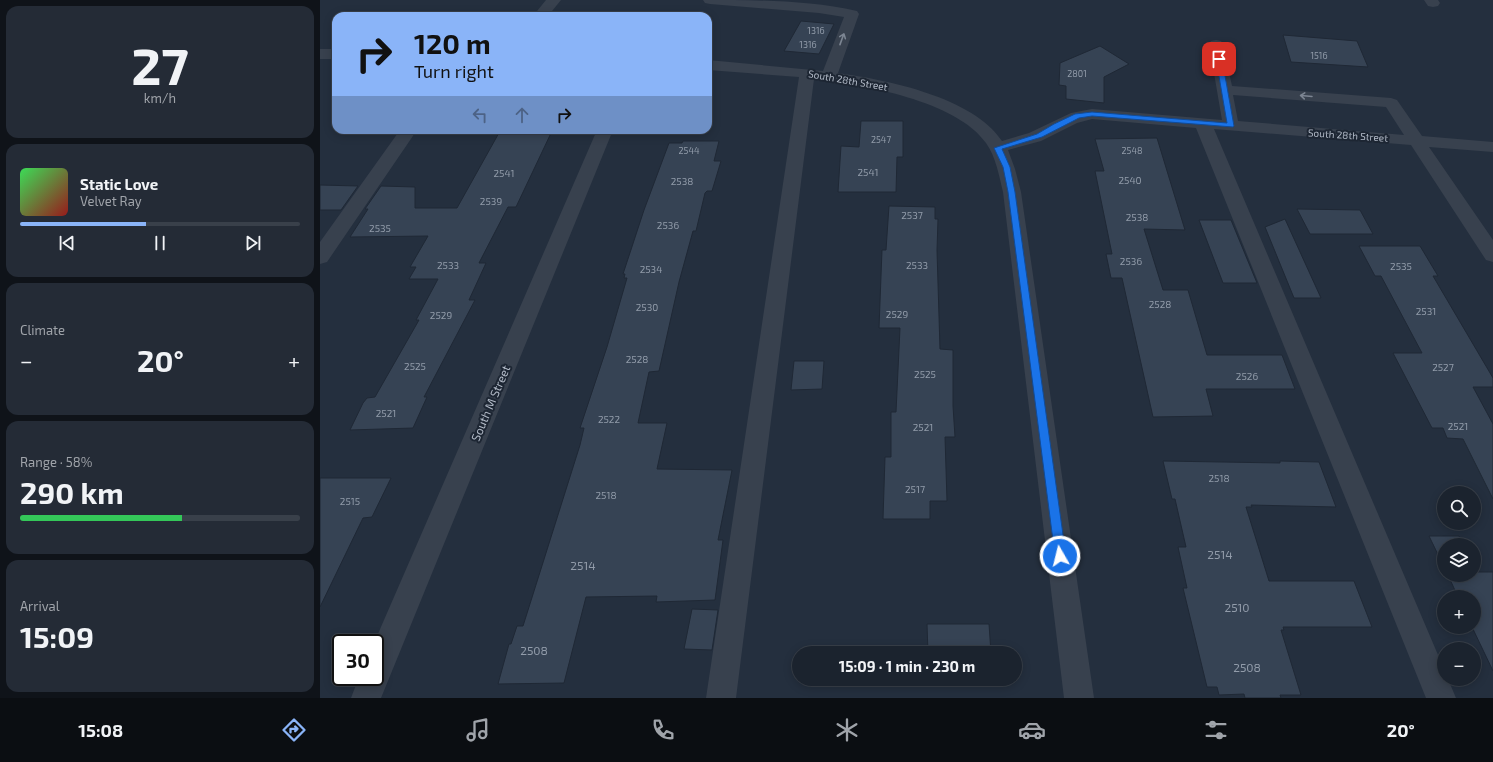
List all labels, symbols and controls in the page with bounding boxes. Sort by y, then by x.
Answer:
house number: 1316 [807,25,825,36]
text: 120 m [414,26,491,60]
icon: right [348,28,400,80]
text: 27 [131,33,189,95]
one-way arrow [839,33,847,45]
house number: 1316 [799,39,817,50]
pin [1202,42,1236,76]
icon: arrive [1208,48,1230,70]
house number: 1516 [1310,50,1328,61]
text: Turn right [414,60,494,82]
street label: South 28th Street [807,67,889,93]
house number: 2801 [1067,68,1087,79]
text: km/h [144,90,176,106]
one-way arrow [1300,92,1313,100]
icon: left [469,104,491,126]
icon: ahead [511,104,533,126]
icon: right [553,104,575,126]
street label: South 28th Street [1308,126,1389,144]
house number: 2547 [871,134,891,145]
house number: 2544 [679,145,700,156]
house number: 2548 [1122,145,1142,156]
house number: 2541 [857,166,879,178]
house number: 2541 [493,167,515,179]
house number: 2540 [1118,174,1142,186]
text: Static Love [80,175,158,193]
house number: 2538 [671,175,693,187]
text: Velvet Ray [80,193,142,209]
house number: 2539 [480,195,502,207]
house number: 2537 [901,209,923,221]
house number: 2538 [1126,211,1148,223]
house number: 2536 [657,219,679,231]
house number: 2535 [369,222,391,234]
icon: previous [56,232,78,254]
icon: pause [149,232,171,254]
icon: next [242,232,264,254]
house number: 2536 [1120,255,1142,267]
house number: 2533 [437,259,459,271]
house number: 2533 [906,259,928,271]
house number: 2535 [1390,260,1412,272]
house number: 2534 [640,263,662,275]
house number: 2528 [1149,298,1171,310]
house number: 2530 [636,301,658,313]
house number: 2531 [1416,305,1436,317]
house number: 2529 [886,308,908,320]
house number: 2529 [430,309,452,321]
text: Climate [20,322,65,338]
text: 20° [137,342,184,378]
text: − [20,347,33,373]
text: + [288,347,300,373]
house number: 2528 [626,353,648,365]
house number: 2525 [404,360,426,372]
house number: 2527 [1432,361,1454,373]
street label: South M Street [468,363,512,443]
house number: 2525 [914,368,936,380]
house number: 2526 [1236,370,1258,382]
house number: 2521 [376,407,396,419]
house number: 2522 [598,413,620,425]
house number: 2521 [1448,420,1468,432]
house number: 2521 [913,421,933,433]
text: Range · 58% [20,454,92,470]
house number: 2518 [1208,472,1230,484]
text: 290 km [20,474,124,510]
house number: 2517 [905,483,925,495]
map controls [1437,486,1481,686]
button: search [1437,486,1481,530]
house number: 2518 [595,489,617,501]
house number: 2515 [340,495,360,507]
position arrow [1039,535,1081,577]
button: layers [1437,538,1481,582]
house number: 2514 [1207,547,1233,561]
house number: 2514 [570,558,596,572]
button: + [1437,590,1481,634]
text: Arrival [20,598,60,614]
house number: 2510 [1224,600,1250,614]
text: 15:09 [20,618,94,654]
speed limit sign: 30 [332,634,384,686]
button: − [1437,642,1481,686]
house number: 2508 [520,643,548,657]
text: 15:09 · 1 min · 230 m [839,657,975,675]
house number: 2508 [1233,660,1261,674]
icon: directions [280,716,308,744]
icon: music [464,716,492,744]
icon: phone [649,716,677,744]
icon: climate [833,716,861,744]
icon: car [1018,716,1046,744]
icon: filters [1202,716,1230,744]
text: 15:08 [78,719,123,741]
text: 20° [1387,719,1415,741]

